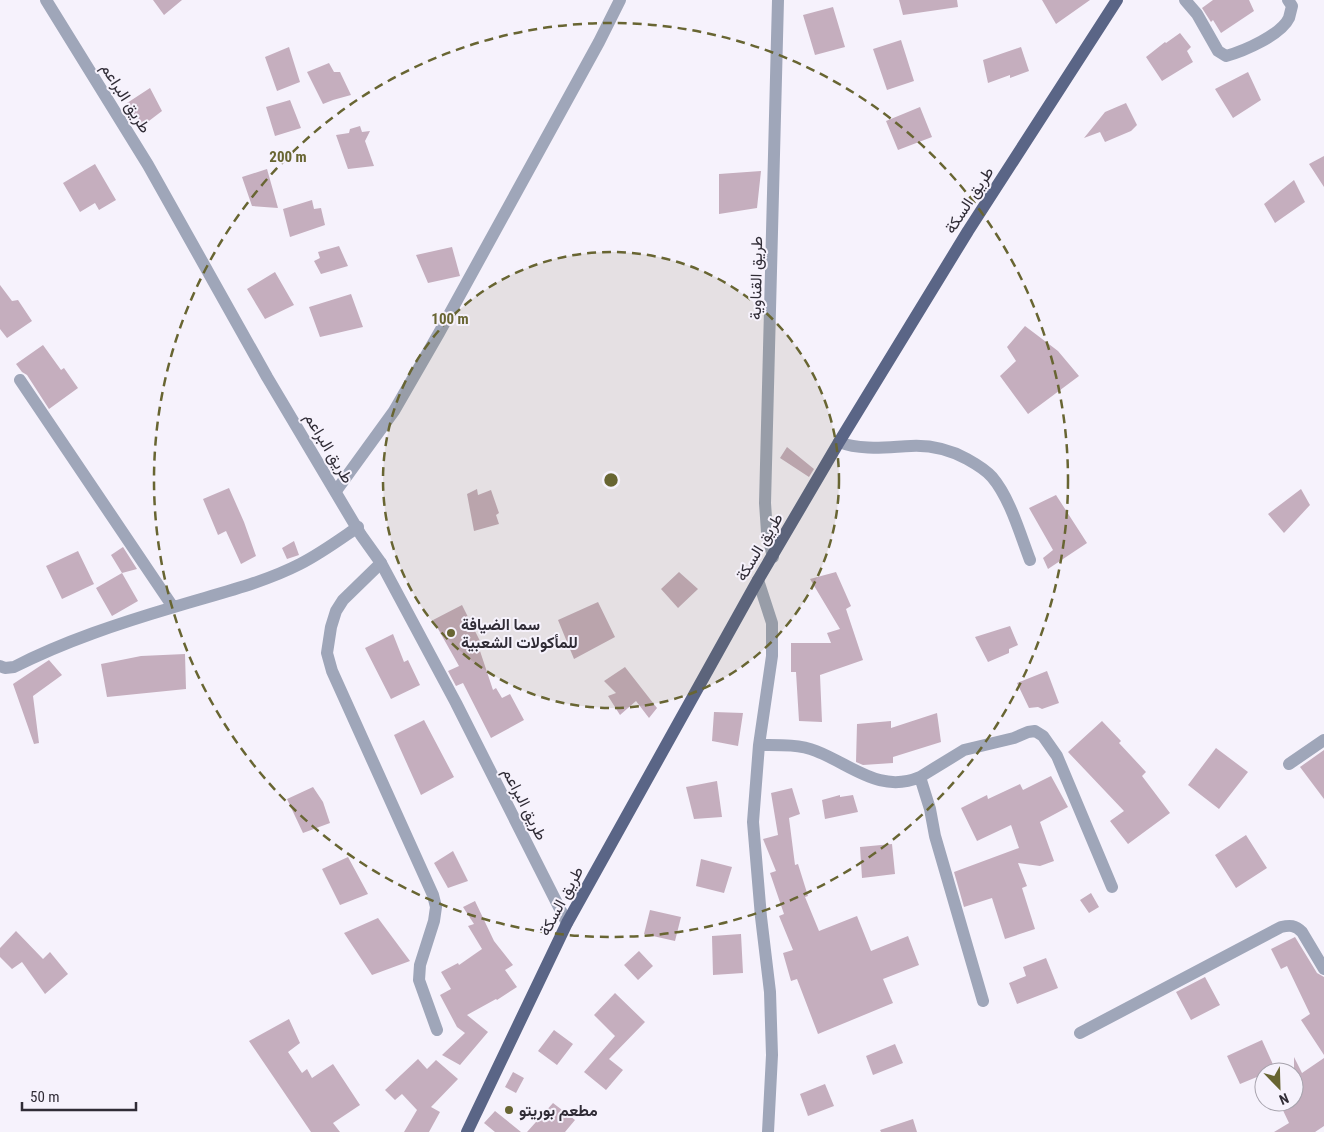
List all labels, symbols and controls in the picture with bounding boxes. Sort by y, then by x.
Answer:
street label: طريق البراعم [96,60,155,137]
text: 200 m [269,148,307,166]
street label: طريق السكة [940,163,998,238]
street label: طريق القناوية [746,236,767,320]
text: 100 m [431,310,469,328]
street label: طريق البراعم [300,409,357,487]
centre of rings [602,471,620,489]
street label: طريق السكة [731,510,788,585]
place label: سما الضيافة للمأكولات الشعبية [461,615,578,653]
marker: سما الضيافة للمأكولات الشعبية [445,627,457,639]
street label: طريق البراعم [498,765,551,844]
street label: طريق السكة [535,863,588,939]
north arrow [1254,1062,1304,1112]
scale bar [22,1080,136,1112]
text: 50 m [30,1088,60,1106]
text: N [1277,1090,1291,1108]
place label: مطعم بوريتو [519,1101,598,1121]
marker: مطعم بوريتو [503,1104,515,1116]

